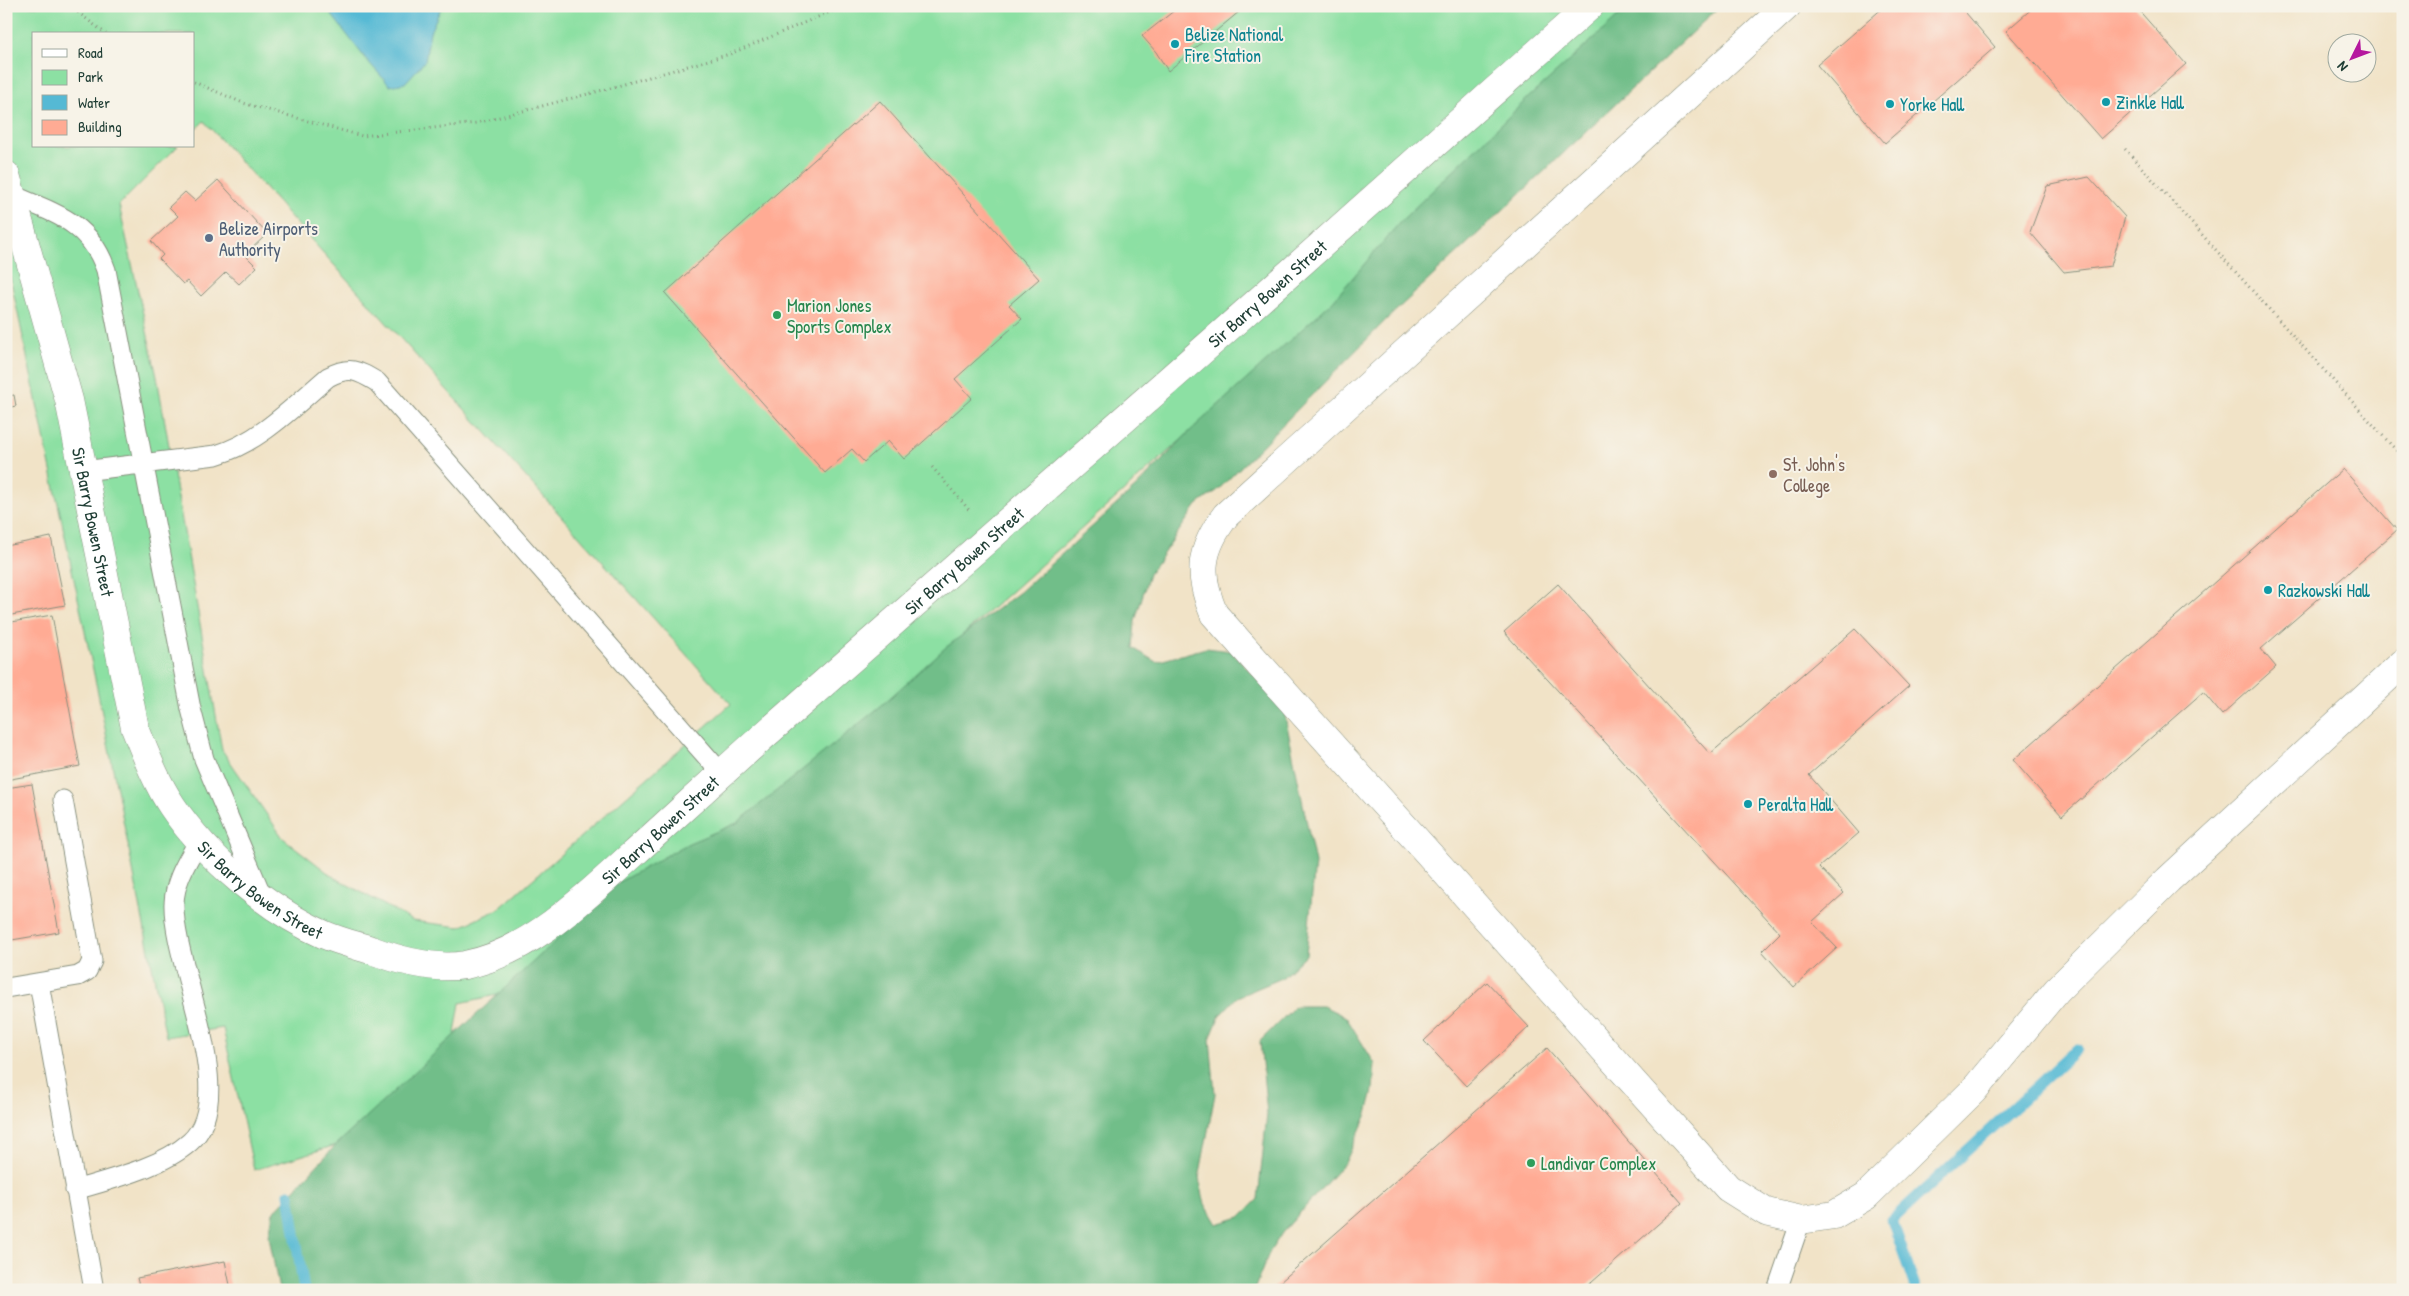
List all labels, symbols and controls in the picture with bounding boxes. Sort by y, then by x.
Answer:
place label: Belize National Fire Station [1184,22,1283,68]
legend [32,32,195,148]
north arrow [2326,32,2376,82]
marker: Belize National Fire Station [1169,38,1181,50]
text: Road [78,42,103,63]
text: N [2332,58,2352,76]
text: Park [78,66,103,87]
place label: Zinkle Hall [2116,90,2184,115]
text: Water [78,92,110,113]
place label: Yorke Hall [1900,92,1964,117]
marker: Zinkle Hall [2100,96,2112,108]
marker: Yorke Hall [1884,98,1896,110]
text: Building [78,116,122,137]
place label: Belize Airports Authority [219,216,318,262]
marker: Belize Airports Authority [203,232,215,244]
street label: Sir Barry Bowen Street [1202,233,1333,353]
place label: Marion Jones Sports Complex [787,293,892,339]
marker: Marion Jones Sports Complex [771,309,783,321]
street label: Sir Barry Bowen Street [66,445,121,599]
place label: St. John's College [1783,452,1845,498]
marker: St. John's College [1767,468,1779,480]
street label: Sir Barry Bowen Street [899,501,1030,620]
place label: Razkowski Hall [2278,578,2370,603]
marker: Razkowski Hall [2262,584,2274,596]
street label: Sir Barry Bowen Street [596,769,725,890]
place label: Peralta Hall [1758,792,1833,817]
marker: Peralta Hall [1742,798,1754,810]
street label: Sir Barry Bowen Street [192,835,328,945]
place label: Landivar Complex [1541,1151,1656,1176]
marker: Landivar Complex [1525,1157,1537,1169]

